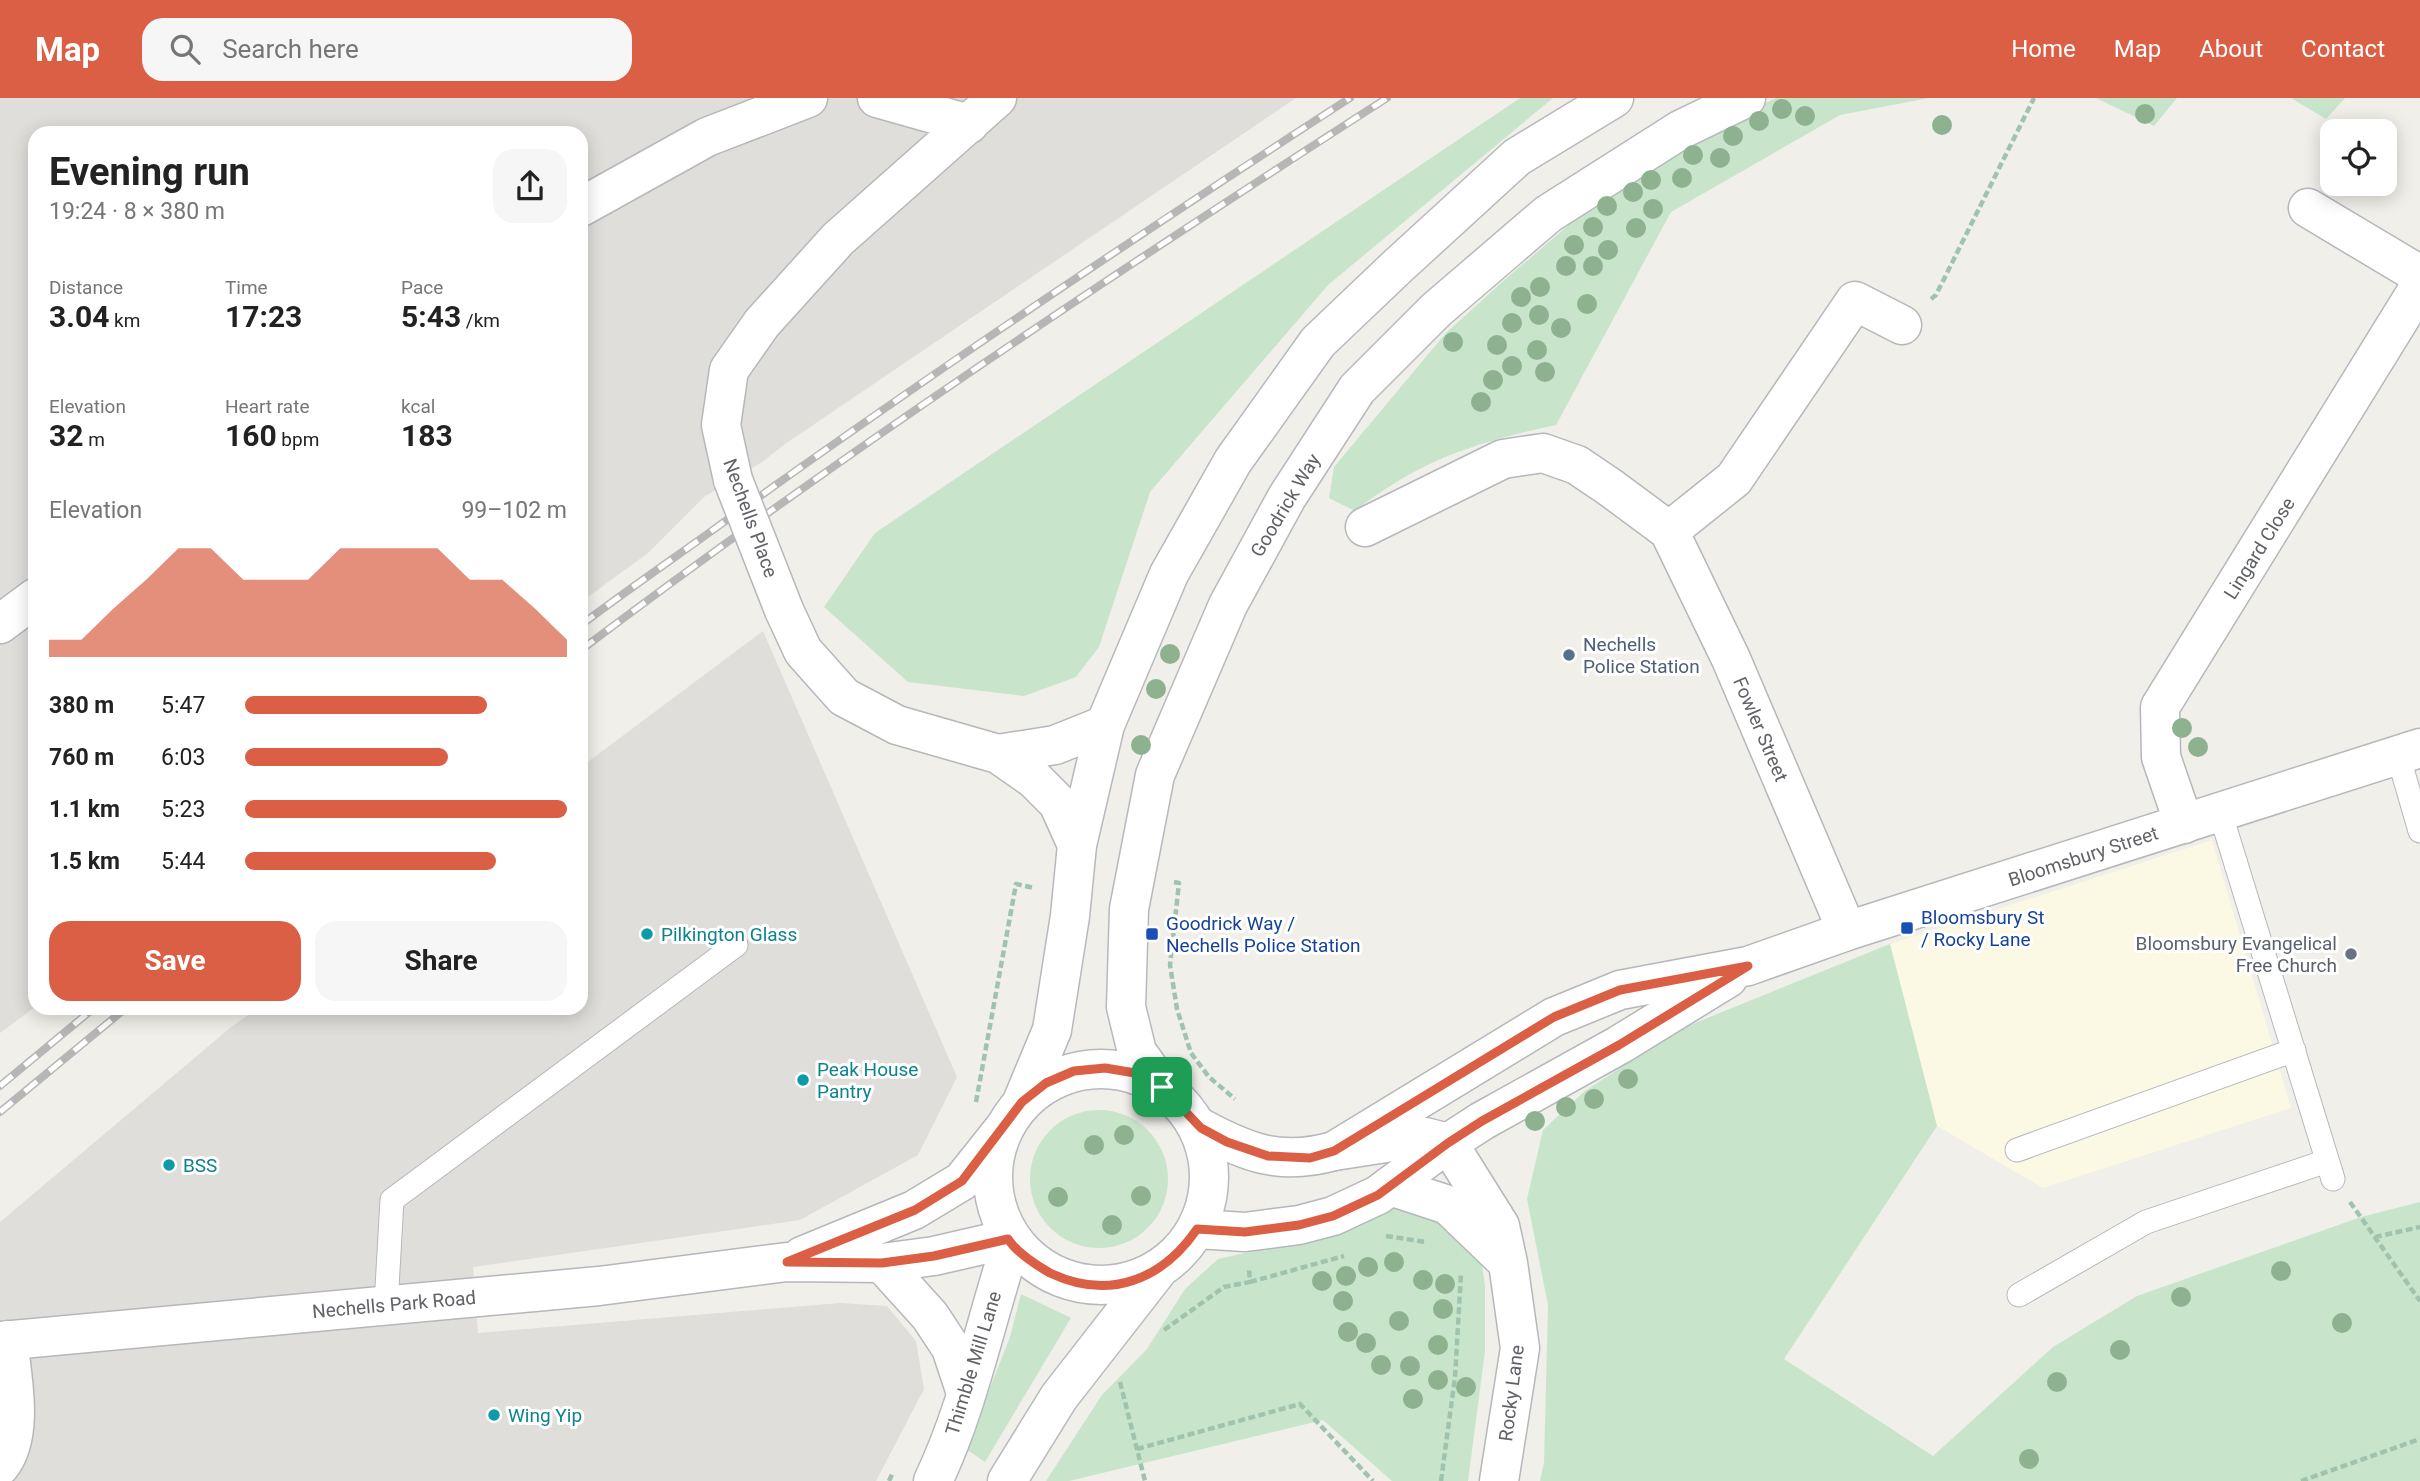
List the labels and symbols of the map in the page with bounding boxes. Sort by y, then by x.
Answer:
street label: Goodrick Way [1246,449,1325,561]
street label: Nechells Place [718,456,783,581]
street label: Lingard Close [2219,493,2300,603]
place label: Nechells Police Station [1583,633,1700,678]
marker: Nechells Police Station [1561,647,1577,663]
street label: Fowler Street [1728,673,1793,785]
street label: Bloomsbury Street [2005,821,2161,892]
place label: Bloomsbury St / Rocky Lane [1921,906,2045,951]
place label: Goodrick Way / Nechells Police Station [1166,912,1361,957]
marker: Bloomsbury St / Rocky Lane [1899,920,1915,936]
place label: Pilkington Glass [661,923,797,946]
marker: Pilkington Glass [639,926,655,942]
marker: Goodrick Way / Nechells Police Station [1144,926,1160,942]
place label: Bloomsbury Evangelical Free Church [2136,932,2337,977]
marker: Bloomsbury Evangelical Free Church [2343,946,2359,962]
pin [1132,1057,1192,1117]
place label: Peak House Pantry [817,1058,918,1103]
marker: Peak House Pantry [795,1072,811,1088]
place label: BSS [183,1154,217,1177]
marker: BSS [161,1157,177,1173]
street label: Nechells Park Road [311,1286,477,1323]
street label: Thimble Mill Lane [941,1288,1006,1438]
street label: Rocky Lane [1494,1344,1529,1443]
place label: Wing Yip [508,1404,582,1427]
marker: Wing Yip [486,1407,502,1423]

